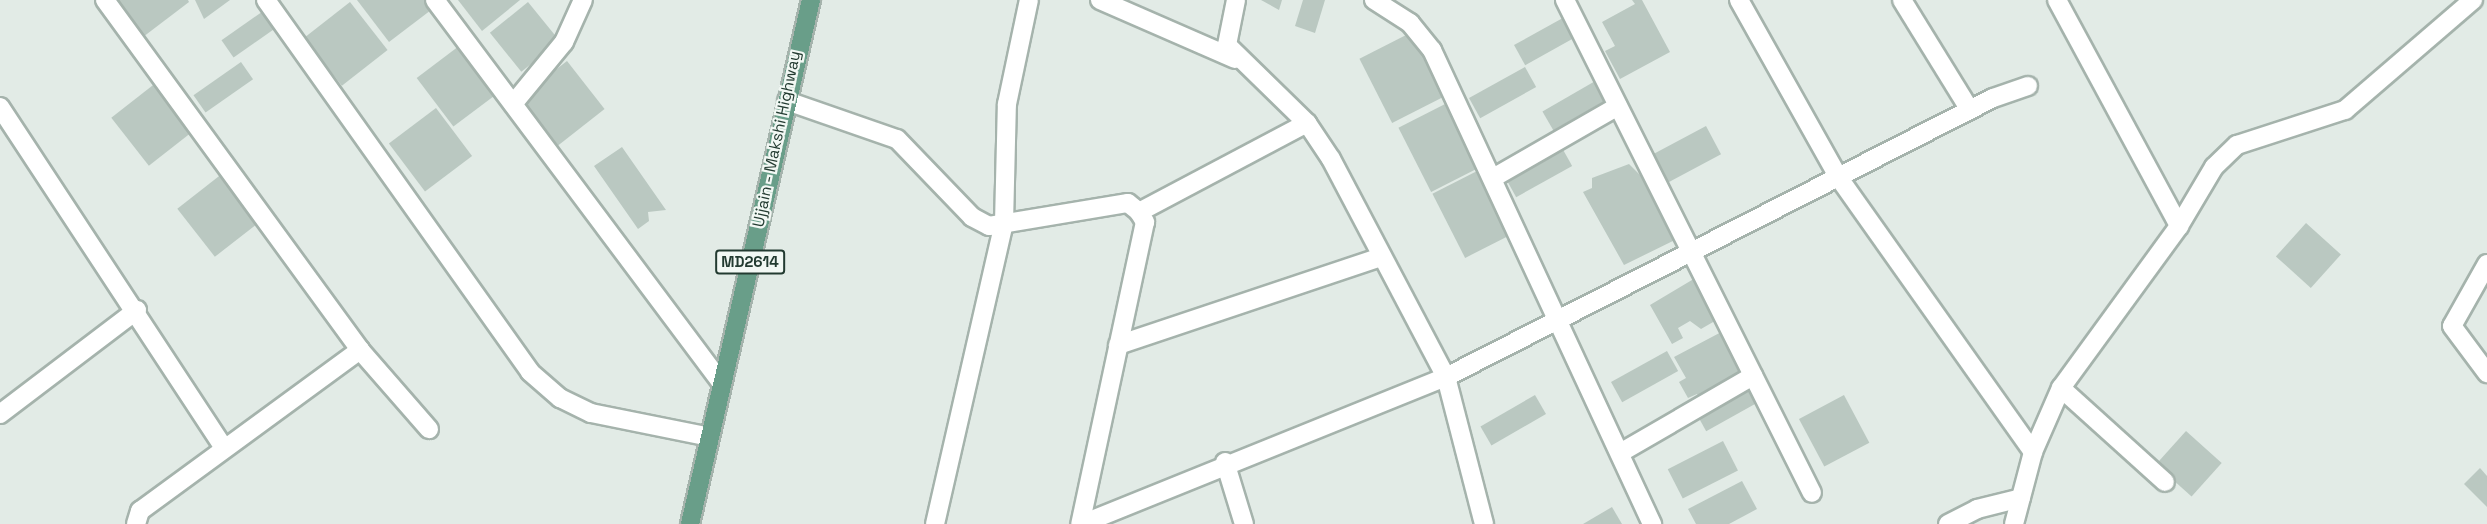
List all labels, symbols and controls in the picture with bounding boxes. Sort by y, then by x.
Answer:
street label: Ujjain - Makshi Highway [749,49,805,229]
road number: MD2614 [714,250,786,274]

